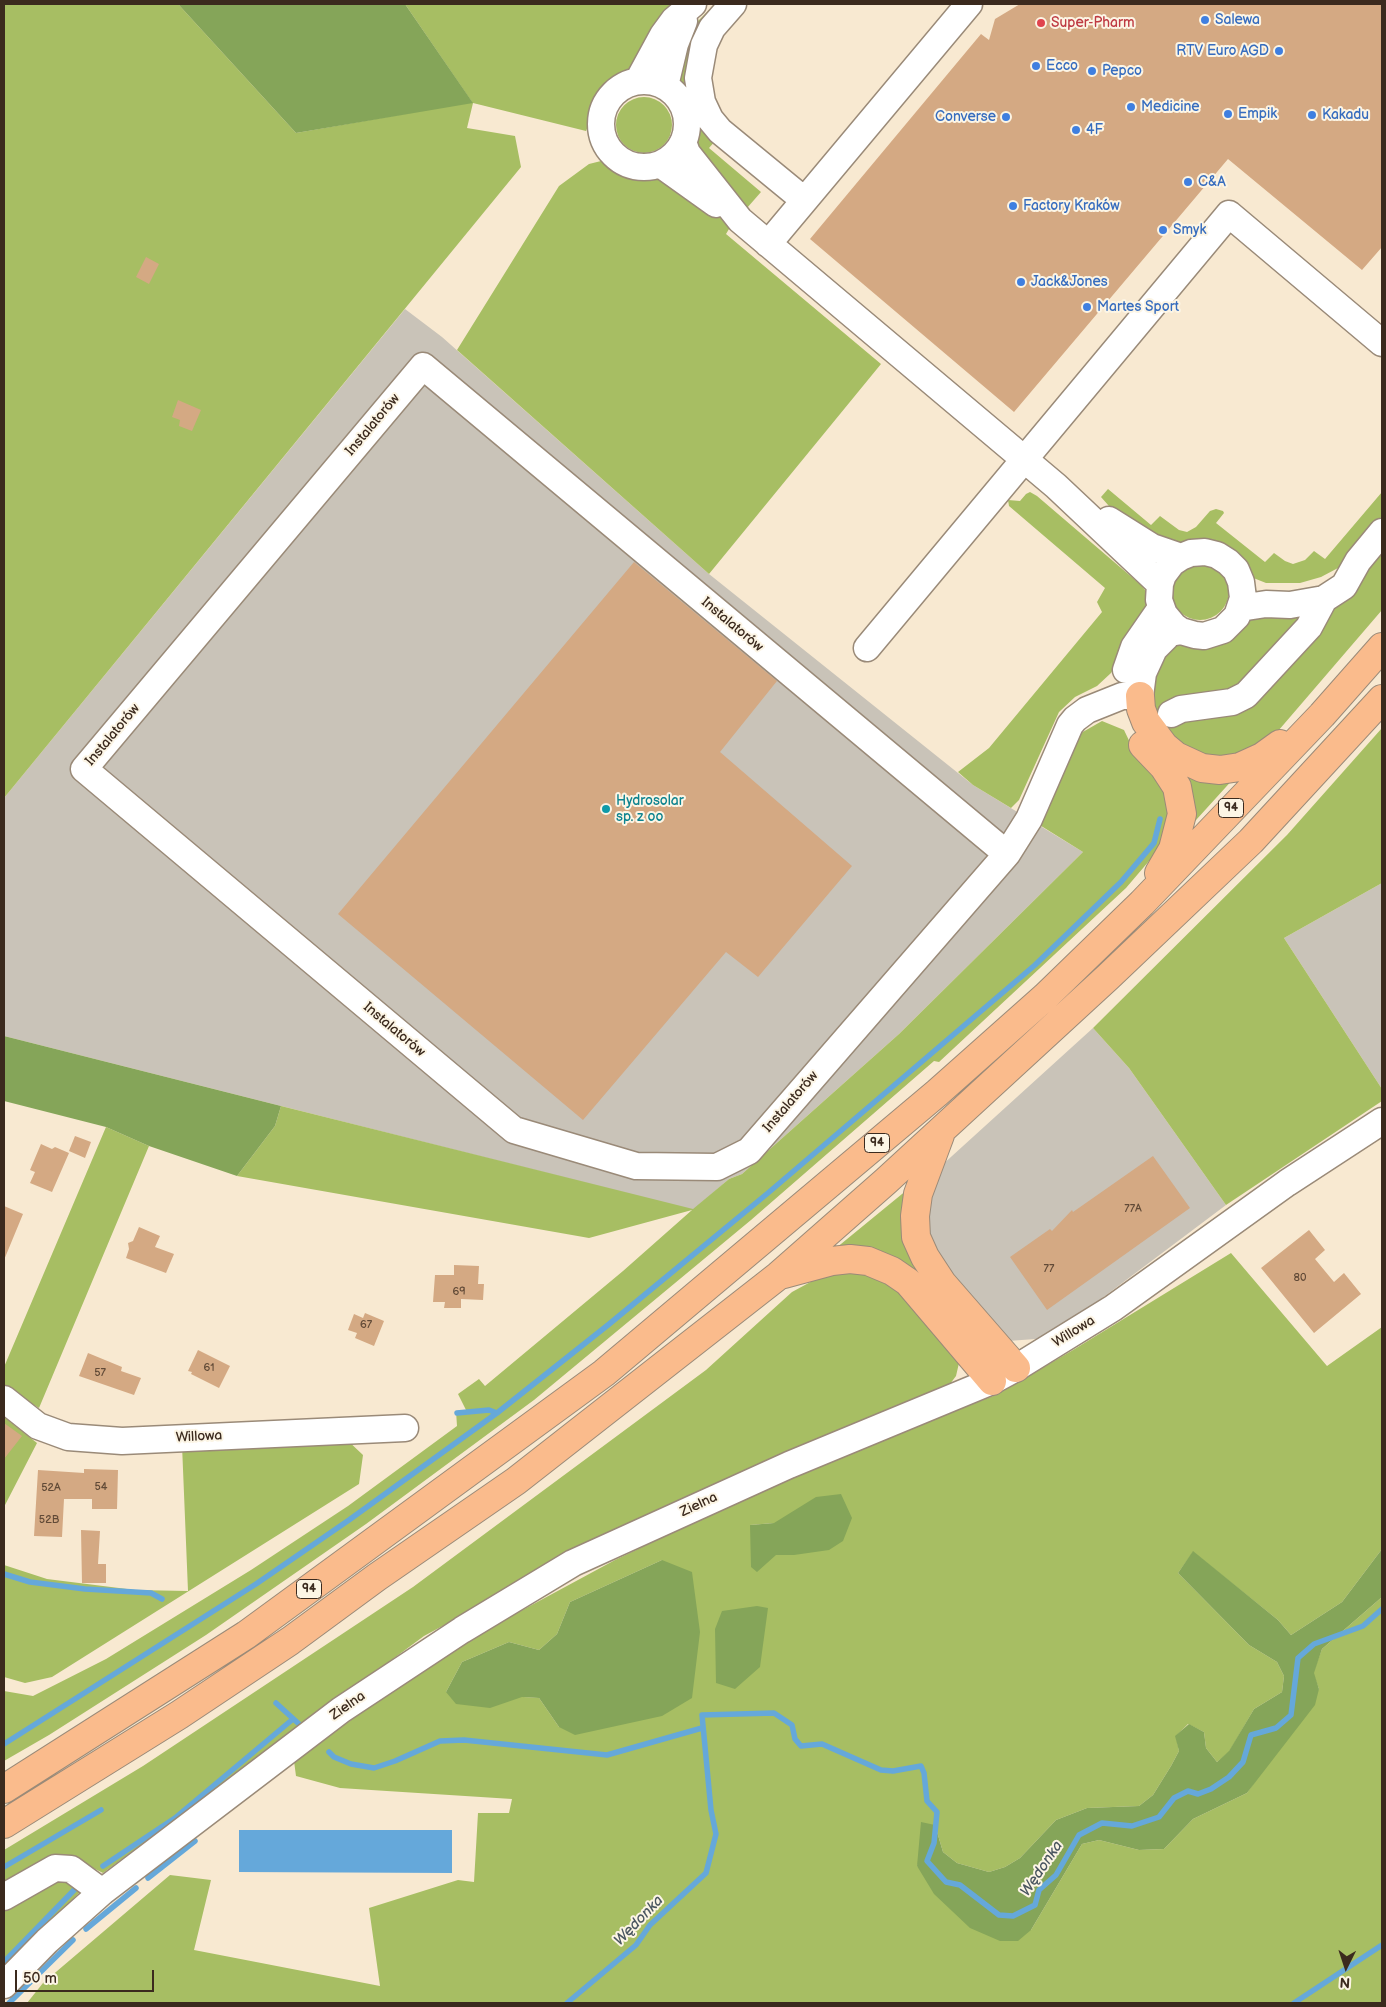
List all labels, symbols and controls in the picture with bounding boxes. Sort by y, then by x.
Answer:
place label: Salewa [1215,12,1260,28]
marker: Salewa [1199,14,1211,26]
place label: Super-Pharm [1051,15,1135,31]
marker: Super-Pharm [1035,17,1047,29]
place label: RTV Euro AGD [1176,43,1269,59]
marker: RTV Euro AGD [1273,45,1285,57]
place label: Ecco [1046,58,1078,74]
marker: Ecco [1030,60,1042,72]
place label: Pepco [1102,63,1142,79]
marker: Pepco [1086,65,1098,77]
place label: Medicine [1141,99,1200,115]
marker: Medicine [1125,101,1137,113]
place label: Empik [1238,106,1277,122]
place label: Kakadu [1322,107,1369,123]
marker: Empik [1222,108,1234,120]
place label: Converse [935,109,996,125]
marker: Kakadu [1306,109,1318,121]
marker: Converse [1000,111,1012,123]
place label: 4F [1086,122,1103,138]
marker: 4F [1070,124,1082,136]
place label: C&A [1198,174,1226,190]
marker: C&A [1182,176,1194,188]
place label: Factory Kraków [1023,198,1120,214]
marker: Factory Kraków [1007,200,1019,212]
place label: Smyk [1173,222,1206,238]
marker: Smyk [1157,224,1169,236]
place label: Jack&Jones [1031,274,1108,290]
marker: Jack&Jones [1015,276,1027,288]
place label: Martes Sport [1097,299,1179,315]
marker: Martes Sport [1081,301,1093,313]
street label: Instalatorów [342,391,404,459]
street label: Instalatorów [698,594,766,656]
street label: Instalatorów [82,701,144,769]
place label: Hydrosolar sp. z oo [616,793,684,826]
road number: 94 [1218,798,1244,818]
marker: Hydrosolar sp. z oo [600,803,612,815]
street label: Instalatorów [360,999,428,1061]
street label: Instalatorów [760,1068,822,1136]
road number: 94 [864,1134,890,1152]
house number: 77A [1124,1202,1142,1216]
house number: 77 [1044,1262,1054,1276]
house number: 80 [1294,1271,1306,1285]
house number: 69 [452,1285,466,1299]
street label: Willowa [1050,1313,1098,1351]
house number: 67 [360,1318,372,1332]
house number: 61 [204,1361,214,1375]
house number: 57 [94,1366,106,1380]
street label: Willowa [175,1427,223,1447]
house number: 54 [94,1480,108,1494]
house number: 52A [41,1481,61,1495]
street label: Zielna [678,1489,720,1521]
house number: 52B [39,1513,59,1527]
road number: 94 [296,1580,322,1598]
street label: Zielna [327,1688,369,1724]
water label: Wędonka [1017,1838,1067,1900]
water label: Wędonka [611,1892,667,1950]
north arrow [1321,1942,1371,1992]
scale bar [18,1960,156,1992]
text: 50 m [23,1969,57,1988]
text: N [1339,1974,1351,1991]

